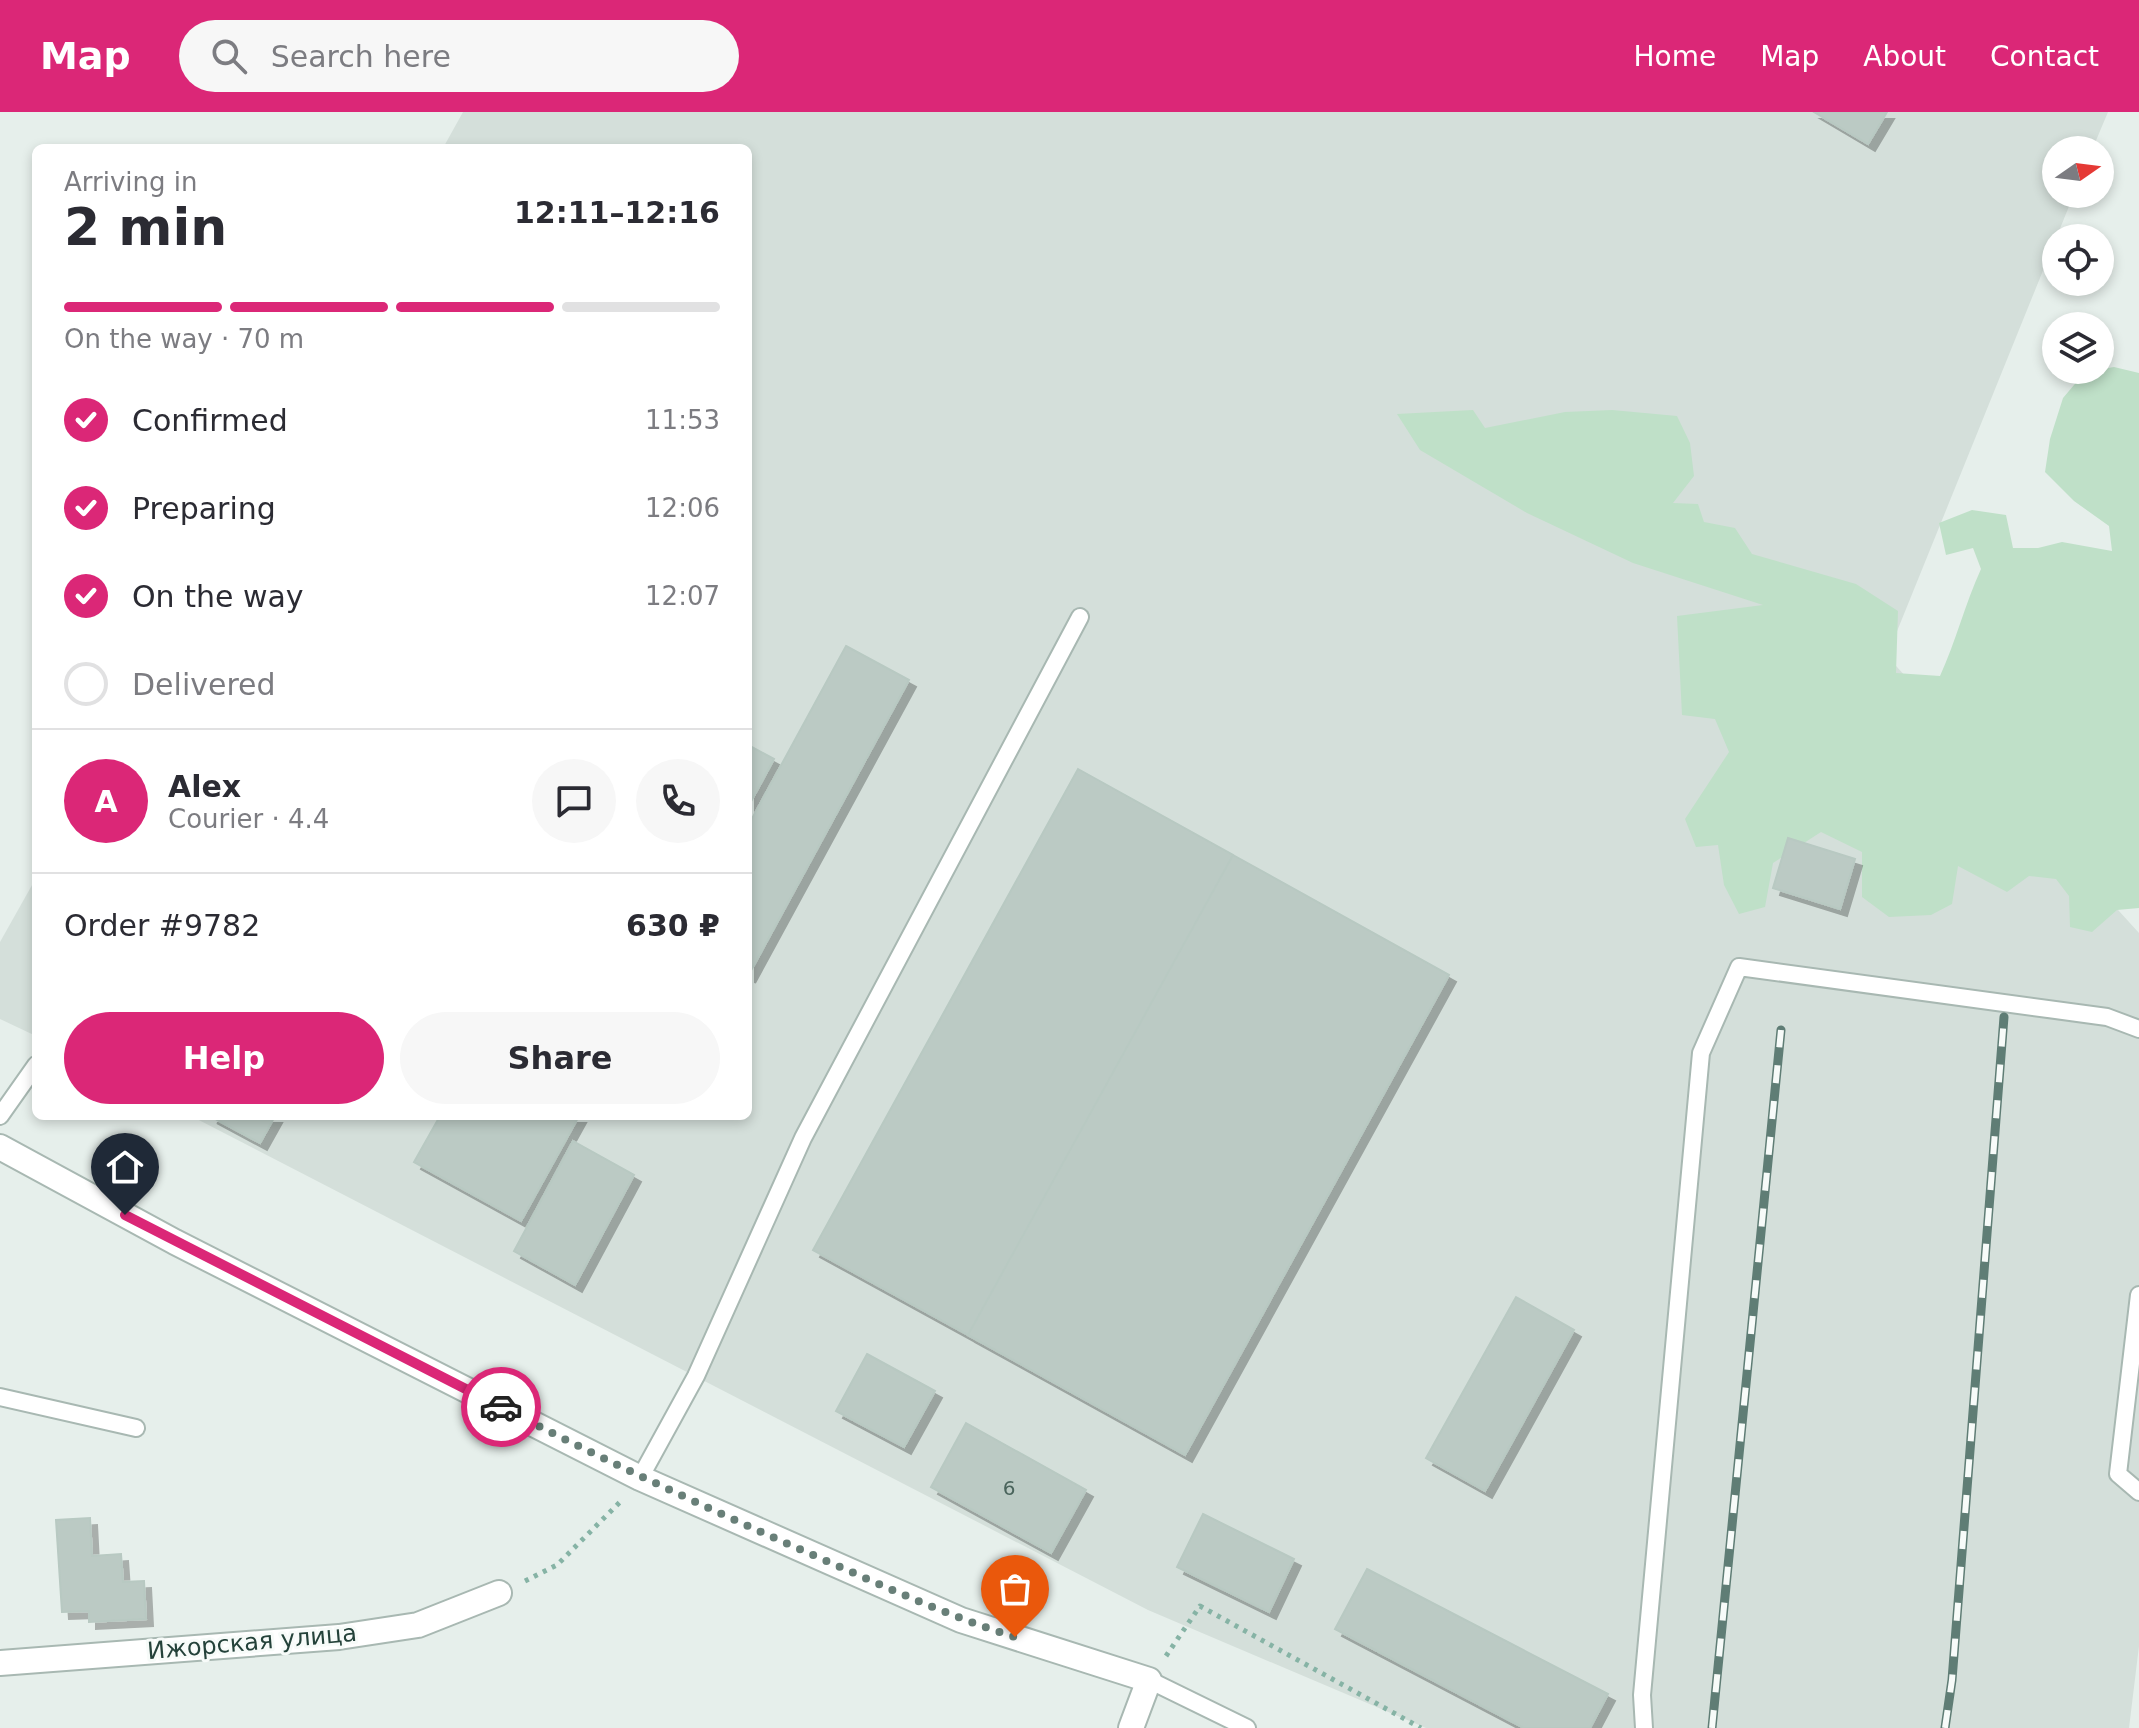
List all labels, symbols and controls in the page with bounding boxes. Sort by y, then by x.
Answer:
search box [179,20,739,92]
text: Map [40,34,131,78]
icon: search [207,34,251,78]
text: Search here [271,39,451,74]
text: Home [1633,40,1716,73]
text: Map [1760,40,1819,73]
text: About [1863,40,1946,73]
text: Contact [1990,40,2099,73]
north arrow [2042,136,2114,208]
map controls [2042,136,2114,384]
text: Arriving in [64,167,198,197]
text: 12:11–12:16 [514,195,720,230]
text: 2 min [64,197,227,257]
button: locate [2042,224,2114,296]
button: layers [2042,312,2114,384]
text: On the way · 70 m [64,324,304,354]
icon: check [64,398,108,442]
text: Confirmed [132,403,288,438]
text: 11:53 [645,405,720,435]
icon: check [64,486,108,530]
text: Preparing [132,491,276,526]
text: 12:06 [645,493,720,523]
icon: check [64,574,108,618]
text: On the way [132,579,304,614]
text: 12:07 [645,581,720,611]
text: Delivered [132,667,276,702]
button: chat [532,759,616,843]
button: phone [636,759,720,843]
text: Alex [168,769,241,804]
text: A [94,784,118,819]
text: Courier · 4.4 [168,804,329,834]
text: Order #9782 [64,908,260,943]
text: 630 ₽ [626,908,720,943]
button: Help [64,1012,384,1104]
button: Share [400,1012,720,1104]
pin [91,1133,159,1215]
icon: home [103,1145,147,1189]
courier [461,1367,541,1447]
icon: car [479,1385,523,1429]
house number: 6 [1003,1476,1015,1500]
pin [981,1555,1049,1637]
icon: bag [993,1567,1037,1611]
street label: Ижорская улица [146,1619,358,1665]

